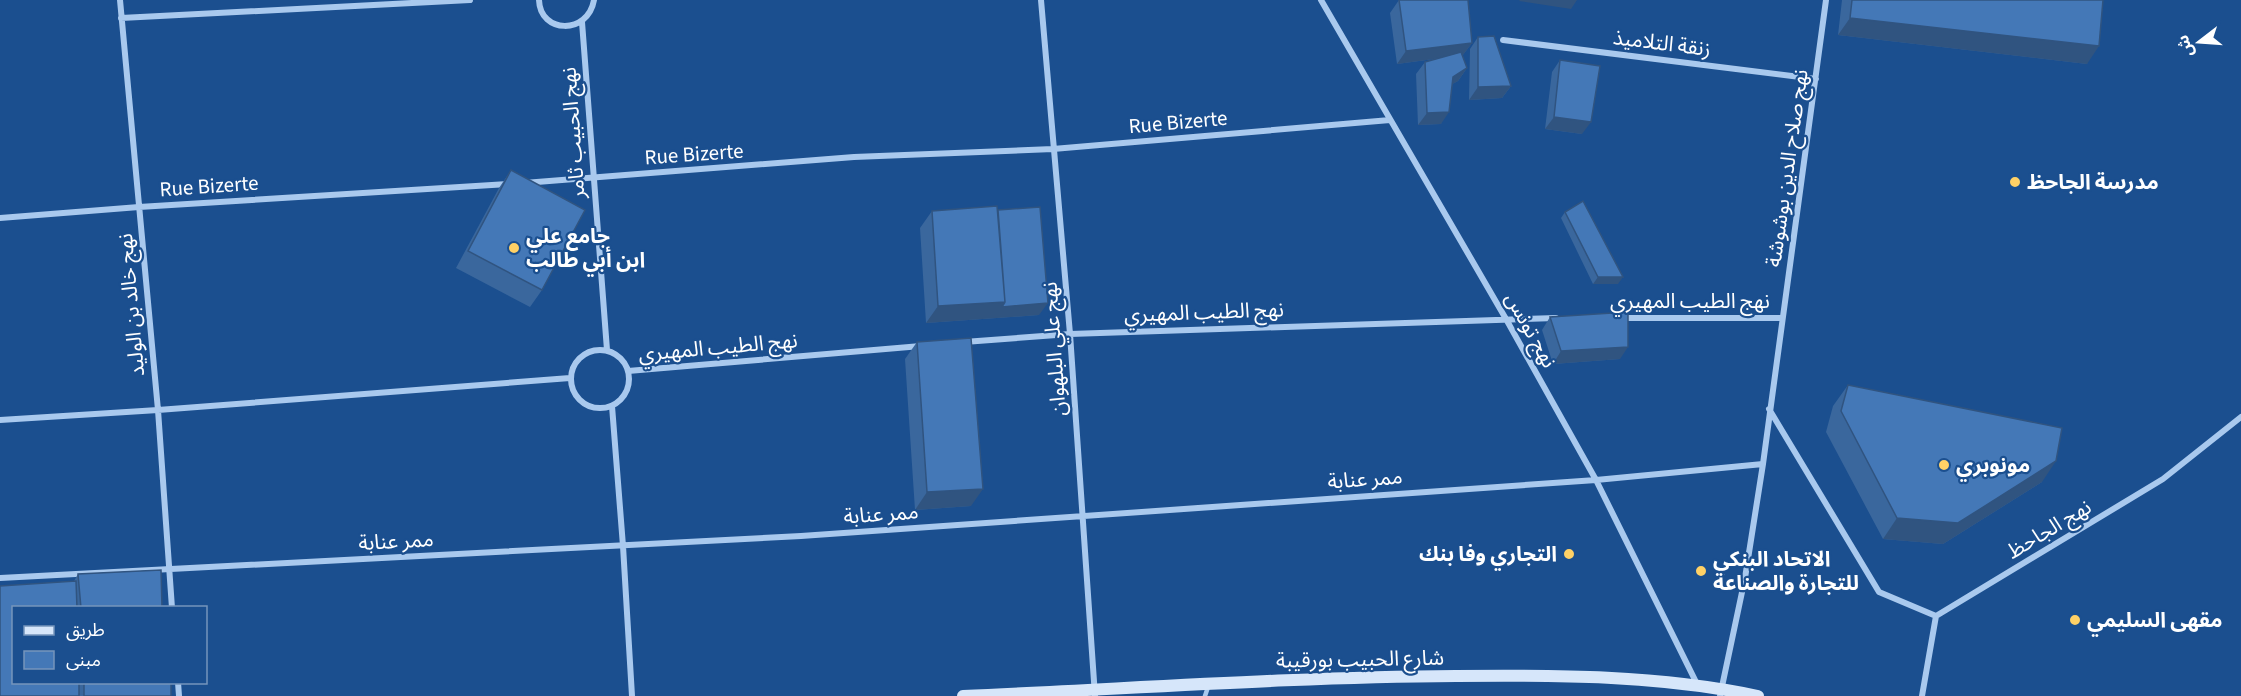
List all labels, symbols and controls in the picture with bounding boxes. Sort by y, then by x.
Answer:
north arrow [2169,12,2229,72]
street label: زنقة التلاميذ [1611,22,1713,64]
text: ش [2172,32,2199,60]
street label: نهج الحبيب ثامر [553,66,593,201]
street label: نهج صلاح الدين بوشوشة [1758,67,1816,269]
street label: Rue Bizerte [1127,103,1229,141]
street label: Rue Bizerte [643,136,745,172]
place label: مدرسة الجاحظ [2027,167,2159,197]
street label: Rue Bizerte [158,168,260,204]
marker: مدرسة الجاحظ [2008,175,2022,189]
place label: جامع علي ابن أبي طالب [526,221,645,277]
street label: نهج خالد بن الوليد [110,232,152,378]
marker: جامع علي ابن أبي طالب [507,241,521,255]
street label: نهج علي البلهوان [1034,281,1075,417]
street label: نهج الطيب المهيري [1610,286,1770,317]
street label: نهج تونس [1498,287,1564,373]
street label: نهج الطيب المهيري [1124,294,1284,331]
street label: نهج الطيب المهيري [637,325,799,370]
place label: مونوبري [1956,450,2030,482]
marker: مونوبري [1937,458,1951,472]
street label: ممر عنابة [1326,461,1404,497]
street label: نهج الجاحظ [2001,492,2097,566]
street label: ممر عنابة [842,496,920,532]
street label: ممر عنابة [358,524,434,558]
place label: التجاري وفا بنك [1419,539,1557,571]
place label: الاتحاد البنكي للتجارة والصناعة [1713,544,1859,598]
marker: التجاري وفا بنك [1562,547,1576,561]
marker: الاتحاد البنكي للتجارة والصناعة [1694,564,1708,578]
place label: مقهى السليمي [2087,605,2222,637]
legend [12,606,207,684]
marker: مقهى السليمي [2068,613,2082,627]
text: طريق [66,618,105,643]
street label: شارع الحبيب بورقيبة [1276,643,1444,675]
text: مبنى [66,648,101,673]

